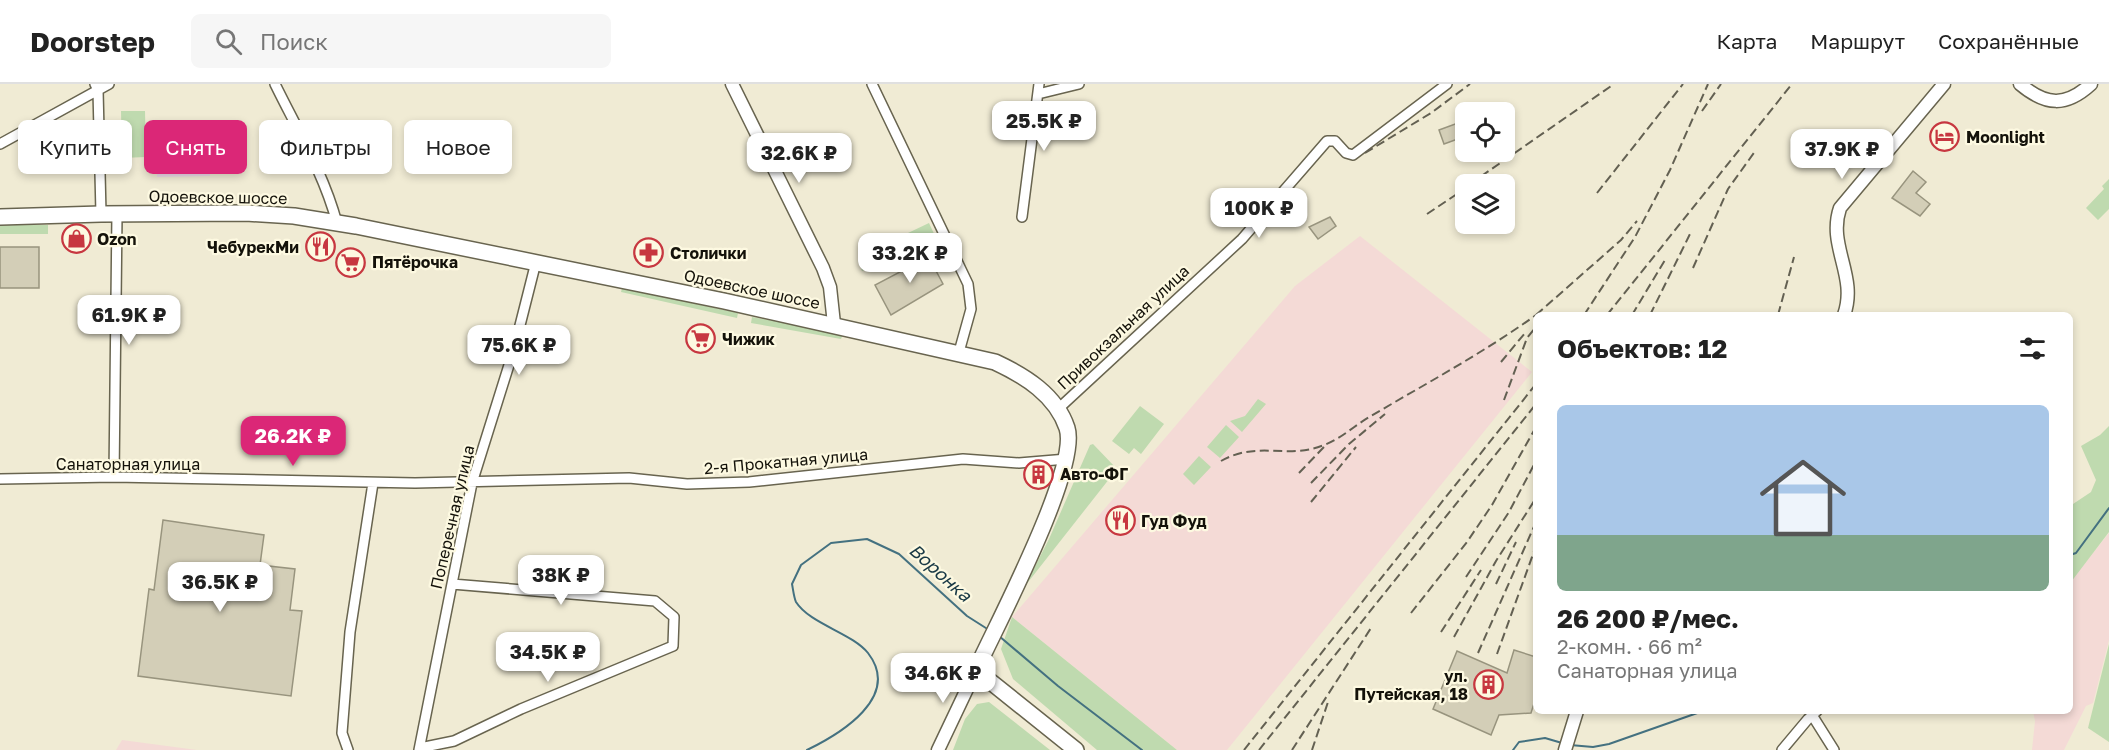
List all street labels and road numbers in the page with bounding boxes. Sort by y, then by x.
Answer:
street label: Одоевское шоссе [148,186,288,208]
street label: Привокзальная улица [1053,261,1193,393]
street label: Одоевское шоссе [682,265,822,313]
street label: Поперечная улица [426,443,478,591]
street label: 2-я Прокатная улица [703,444,869,478]
street label: Санаторная улица [56,454,200,474]

